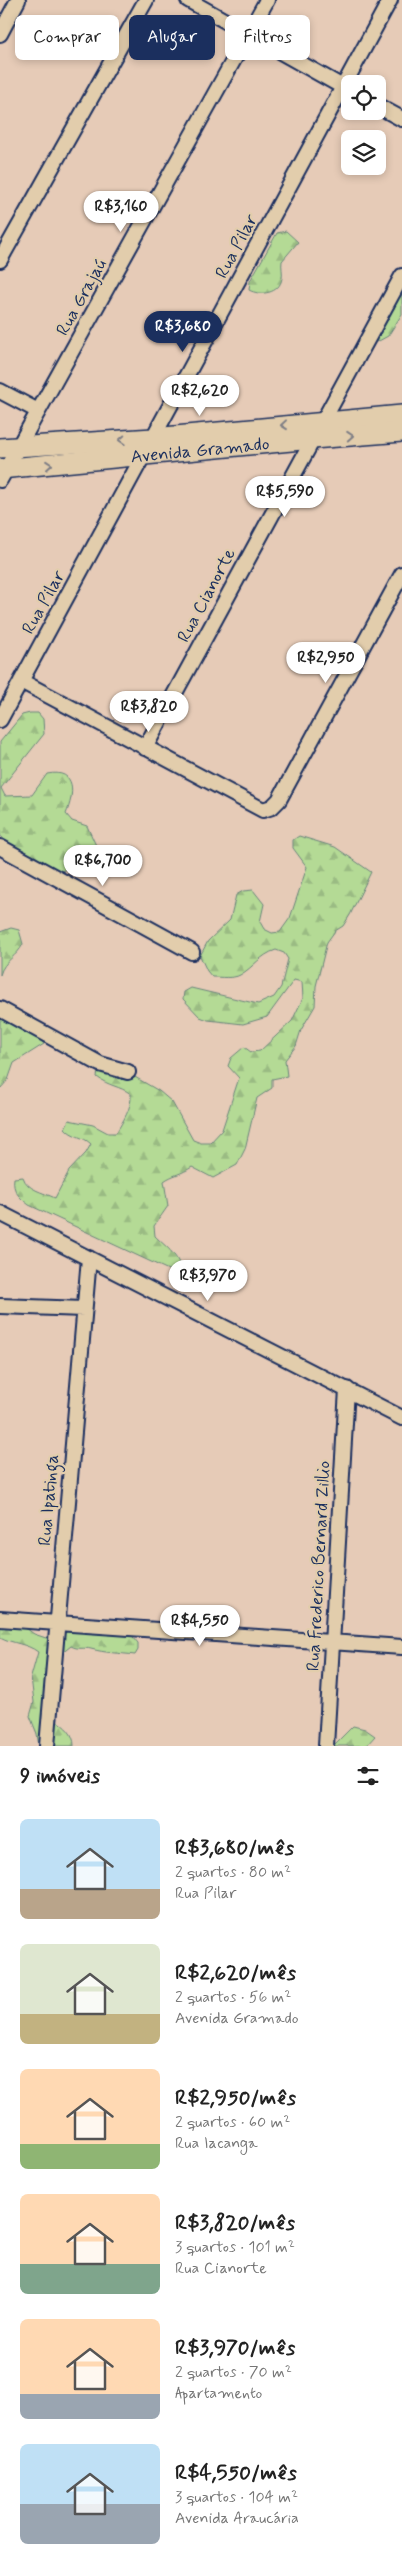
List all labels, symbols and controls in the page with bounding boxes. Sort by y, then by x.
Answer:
chip: Comprar [15,15,119,60]
chip: Alugar [129,15,215,60]
chip: Filtros [225,15,310,60]
map controls [341,75,386,175]
button: locate [341,75,386,120]
button: layers [341,130,386,175]
pin: R$3,160 [75,190,167,233]
text: R$3,160 [95,196,147,217]
street label: Rua Pilar [210,210,264,283]
street label: Rua Grajaú [51,255,113,340]
pin: R$3,680 [137,310,229,353]
text: R$3,680 [155,316,211,337]
pin: R$2,620 [154,374,246,417]
text: R$2,620 [171,380,229,401]
one-way arrow [279,420,287,431]
one-way arrow [346,431,354,442]
street label: Avenida Gramado [130,432,271,469]
one-way arrow [118,434,126,445]
one-way arrow [45,459,53,470]
pin: R$5,590 [239,476,331,518]
text: R$5,590 [256,481,314,502]
street label: Rua Cianorte [172,544,242,647]
street label: Rua Pilar [17,566,71,639]
pin: R$2,950 [280,642,372,684]
text: R$2,950 [297,647,355,668]
pin: R$3,820 [103,690,195,733]
text: R$3,820 [121,696,177,717]
pin: R$6,700 [57,844,149,887]
text: R$6,700 [74,850,132,871]
pin: R$3,970 [162,1260,254,1302]
text: R$3,970 [180,1265,236,1286]
street label: Rua Ipatinga [33,1453,67,1547]
street label: Rua Frederico Bernard Zillio [302,1460,336,1672]
pin: R$4,550 [154,1604,246,1647]
text: R$4,550 [171,1610,229,1631]
text: 9 imóveis [20,1762,100,1790]
icon: filters [354,1762,382,1790]
text: R$3,680/mês [175,1834,294,1862]
icon: home [60,1839,120,1899]
text: 2 quartos · 80 m² [175,1862,291,1883]
text: Rua Pilar [175,1883,237,1904]
text: R$2,620/mês [175,1959,296,1987]
icon: home [60,1964,120,2024]
text: 2 quartos · 56 m² [175,1987,291,2008]
text: Avenida Gramado [175,2008,299,2029]
text: R$2,950/mês [175,2084,296,2112]
icon: home [60,2089,120,2149]
text: 2 quartos · 60 m² [175,2112,290,2133]
text: Rua Iacanga [175,2133,258,2154]
text: R$3,820/mês [175,2209,295,2237]
icon: home [60,2214,120,2274]
text: 3 quartos · 101 m² [175,2237,295,2258]
text: Rua Cianorte [175,2258,267,2279]
text: R$3,970/mês [175,2334,295,2362]
icon: home [60,2339,120,2399]
text: 2 quartos · 70 m² [175,2362,292,2383]
text: Apartamento [175,2383,262,2404]
text: R$4,550/mês [175,2459,297,2487]
icon: home [60,2464,120,2524]
text: 3 quartos · 104 m² [175,2487,298,2508]
text: Avenida Araucária [175,2508,299,2529]

